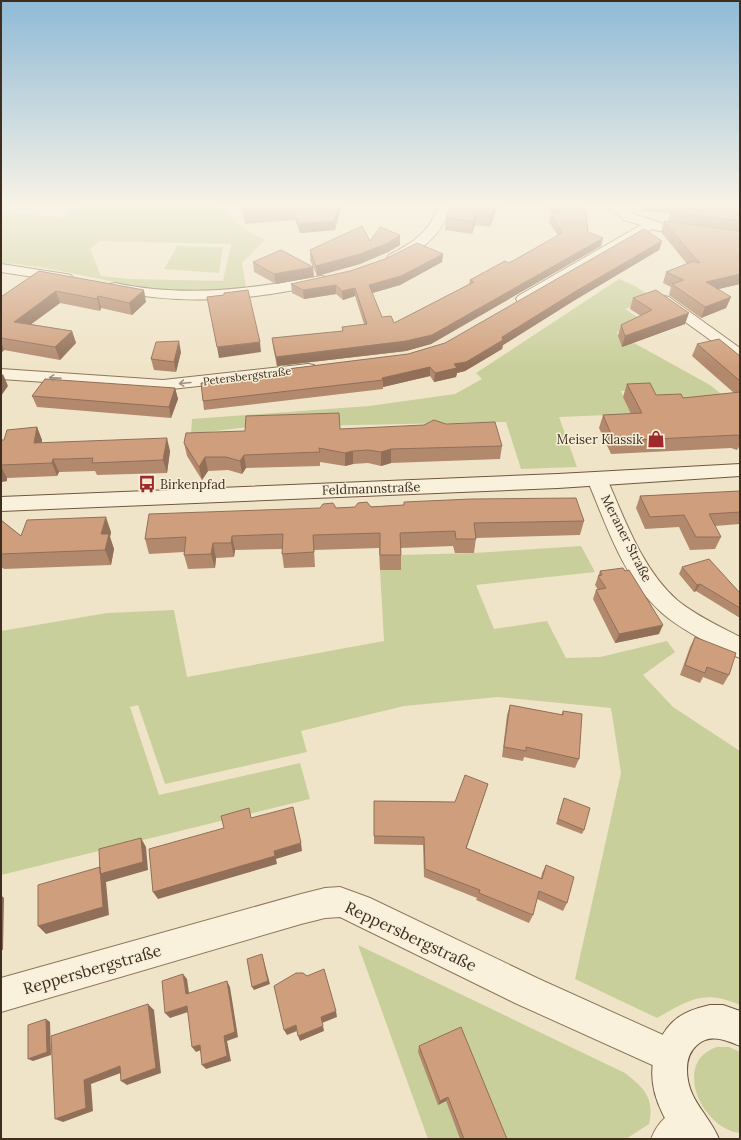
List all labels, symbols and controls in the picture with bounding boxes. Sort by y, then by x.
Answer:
street label: Petersbergstraße [202,364,292,388]
one-way arrow [49,374,62,381]
one-way arrow [179,380,192,387]
shop icon: Meiser Klassik [646,429,666,449]
place label: Meiser Klassik [557,431,643,448]
bus stop icon: Birkenpfad [137,474,157,494]
place label: Birkenpfad [160,476,226,493]
street label: Feldmannstraße [321,478,421,499]
street label: Meraner Straße [597,492,656,585]
street label: Reppersbergstraße [342,897,480,975]
street label: Reppersbergstraße [21,940,164,998]

